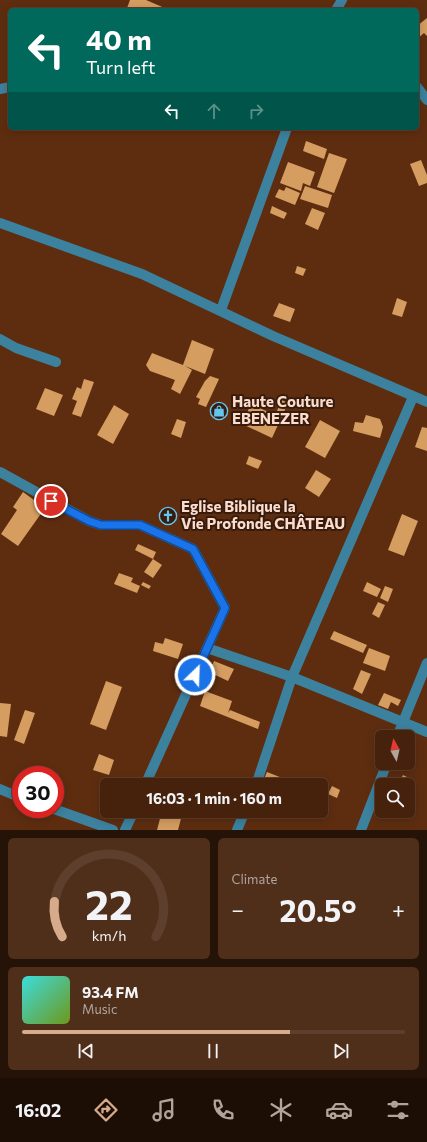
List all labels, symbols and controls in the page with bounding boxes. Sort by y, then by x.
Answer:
text: 40 m [86,22,152,56]
icon: left [20,24,72,76]
text: Turn left [86,56,155,78]
icon: left [161,100,183,122]
icon: ahead [203,100,225,122]
icon: right [245,100,267,122]
place label: Haute Couture EBENEZER [232,392,333,427]
shop icon: Haute Couture EBENEZER [209,401,229,421]
pin [34,484,68,518]
icon: arrive [40,490,62,512]
place label: Eglise Biblique la Vie Profonde CHÂTEAU [181,497,345,532]
church icon: Eglise Biblique la Vie Profonde CHÂTEAU [158,506,178,526]
position arrow [174,654,216,696]
north arrow [375,730,415,770]
map controls [375,730,415,818]
speed limit sign: 30 [12,766,64,818]
button: search [375,778,415,818]
text: 16:03 · 1 min · 160 m [146,789,282,807]
text: Climate [232,871,277,887]
text: 22 [85,877,132,928]
text: 20.5° [280,891,357,928]
text: − [232,896,244,923]
text: + [392,896,405,923]
text: km/h [91,925,126,943]
text: 93.4 FM [82,983,139,1001]
text: Music [82,1001,117,1017]
icon: previous [75,1040,97,1062]
icon: pause [202,1040,224,1062]
icon: next [330,1040,352,1062]
icon: directions [92,1096,120,1124]
icon: music [150,1096,178,1124]
icon: phone [209,1096,237,1124]
icon: climate [267,1096,295,1124]
icon: car [325,1096,353,1124]
icon: filters [384,1096,412,1124]
text: 16:02 [15,1099,61,1121]

